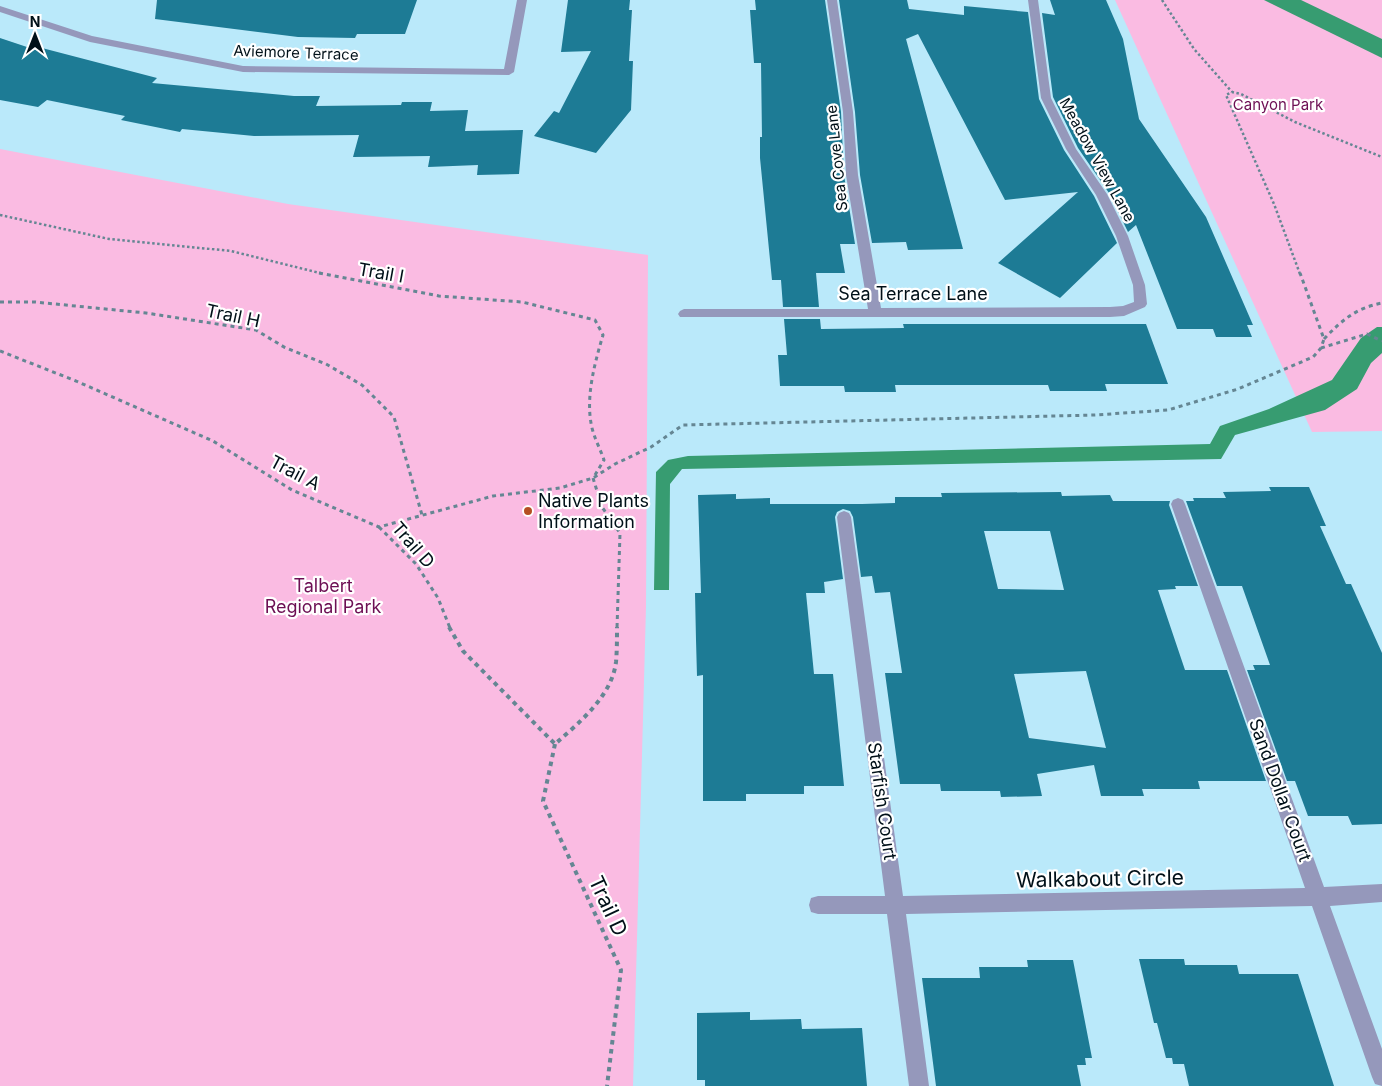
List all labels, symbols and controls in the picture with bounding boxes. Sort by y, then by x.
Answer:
north arrow [10,10,60,60]
text: N [30,13,40,30]
street label: Aviemore Terrace [233,41,359,64]
street label: Meadow View Lane [1055,94,1139,225]
park label: Canyon Park [1233,95,1324,114]
street label: Sea Cove Lane [821,104,852,212]
street label: Trail I [357,258,406,287]
street label: Sea Terrace Lane [838,283,988,304]
street label: Trail H [204,300,262,331]
street label: Trail A [267,451,324,494]
place label: Native Plants Information [538,490,649,532]
marker: Native Plants Information [522,505,534,517]
street label: Trail D [388,517,439,572]
park label: Talbert Regional Park [265,575,381,617]
street label: Sand Dollar Court [1245,716,1316,864]
street label: Starfish Court [864,741,901,861]
street label: Walkabout Circle [1016,865,1184,892]
street label: Trail D [584,872,633,940]

